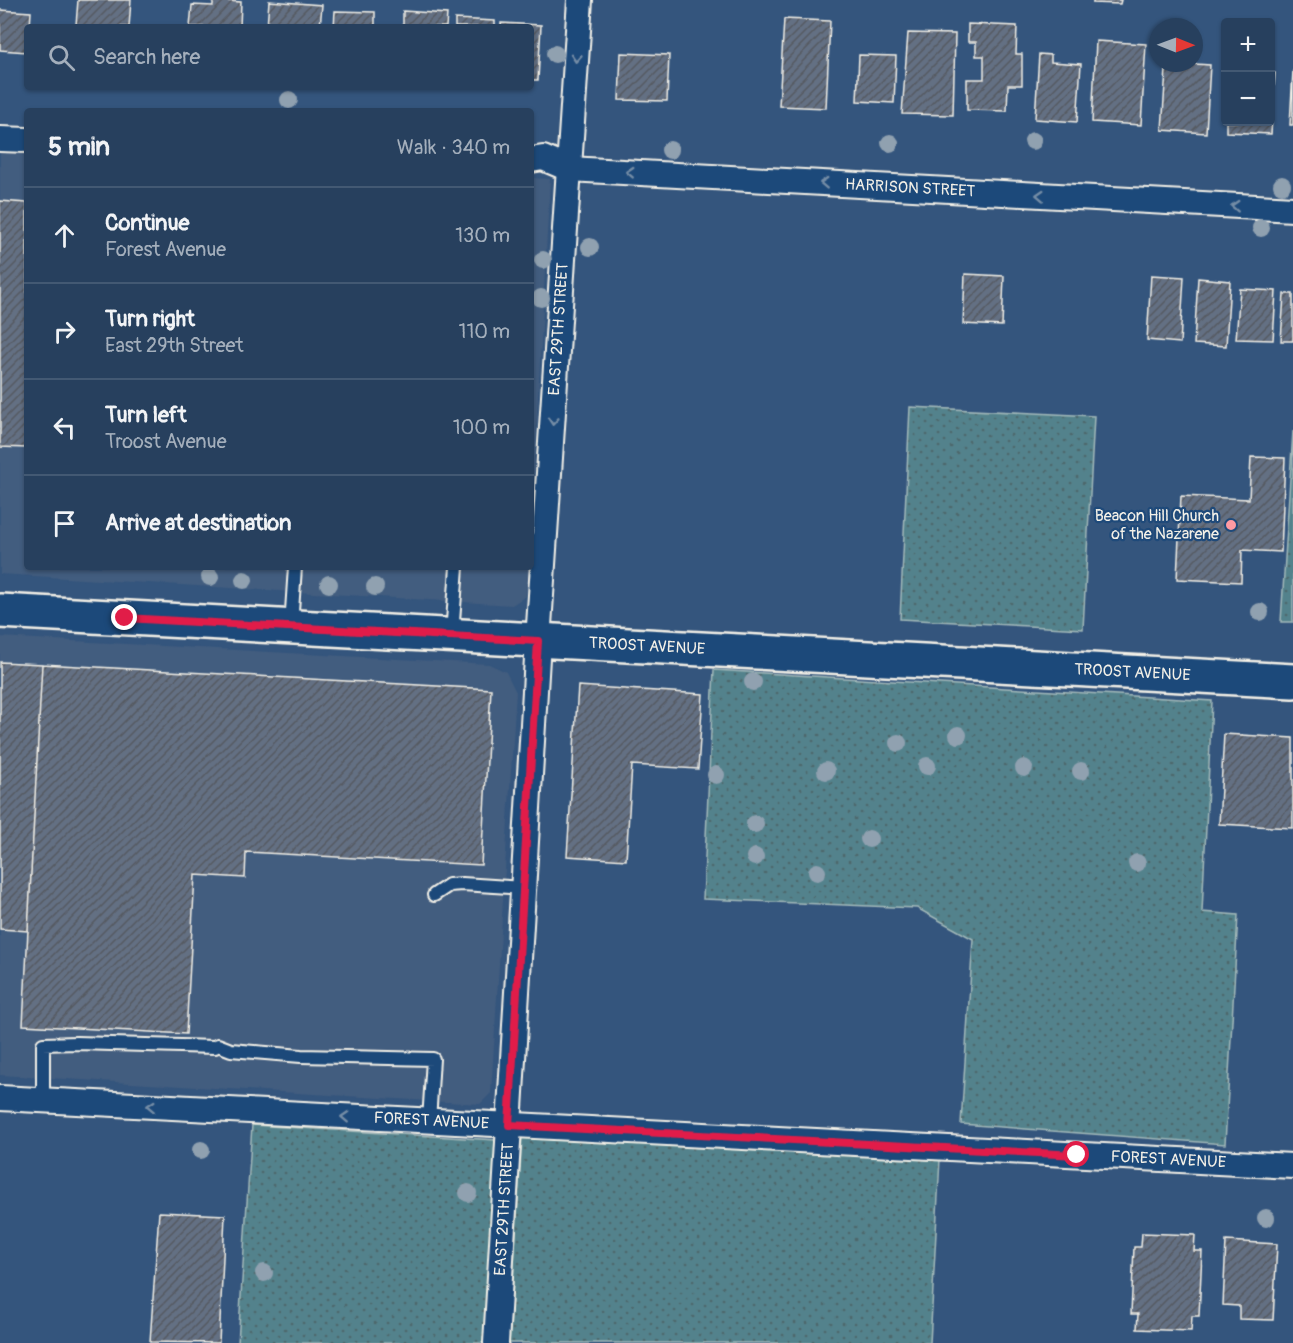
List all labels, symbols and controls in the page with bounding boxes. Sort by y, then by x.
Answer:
north arrow [1149,18,1203,72]
map controls [1221,18,1275,126]
button: + [1221,18,1275,72]
search box [24,24,534,90]
icon: search [45,41,78,74]
text: Search here [93,43,200,71]
one-way arrow [570,54,583,63]
button: − [1221,72,1275,126]
text: 5 min [48,131,110,163]
text: Walk · 340 m [397,135,510,160]
one-way arrow [625,166,634,179]
street label: HARRISON STREET [844,174,976,201]
one-way arrow [820,177,829,190]
one-way arrow [1035,189,1044,202]
one-way arrow [1230,200,1239,213]
text: Continue [105,209,189,237]
icon: ahead [48,219,81,252]
text: 130 m [455,223,510,248]
text: Forest Avenue [105,237,226,262]
street label: EAST 29TH STREET [544,262,573,396]
text: Turn right [105,305,195,333]
icon: right [48,315,81,348]
text: 110 m [459,319,510,344]
text: East 29th Street [105,333,244,358]
text: Turn left [105,401,187,429]
icon: left [48,411,81,444]
text: 100 m [453,415,510,440]
one-way arrow [546,416,559,425]
text: Troost Avenue [105,429,227,454]
place label: Beacon Hill Church of the Nazarene [1095,506,1219,544]
icon: arrive [48,507,81,540]
text: Arrive at destination [105,509,291,537]
marker: Beacon Hill Church of the Nazarene [1224,518,1238,532]
route end [111,604,137,630]
street label: TROOST AVENUE [588,633,706,659]
street label: TROOST AVENUE [1074,659,1191,685]
one-way arrow [146,1100,155,1113]
street label: FOREST AVENUE [373,1108,490,1134]
one-way arrow [341,1110,350,1123]
route start [1063,1141,1089,1167]
street label: EAST 29TH STREET [490,1142,518,1276]
street label: FOREST AVENUE [1110,1146,1227,1172]

